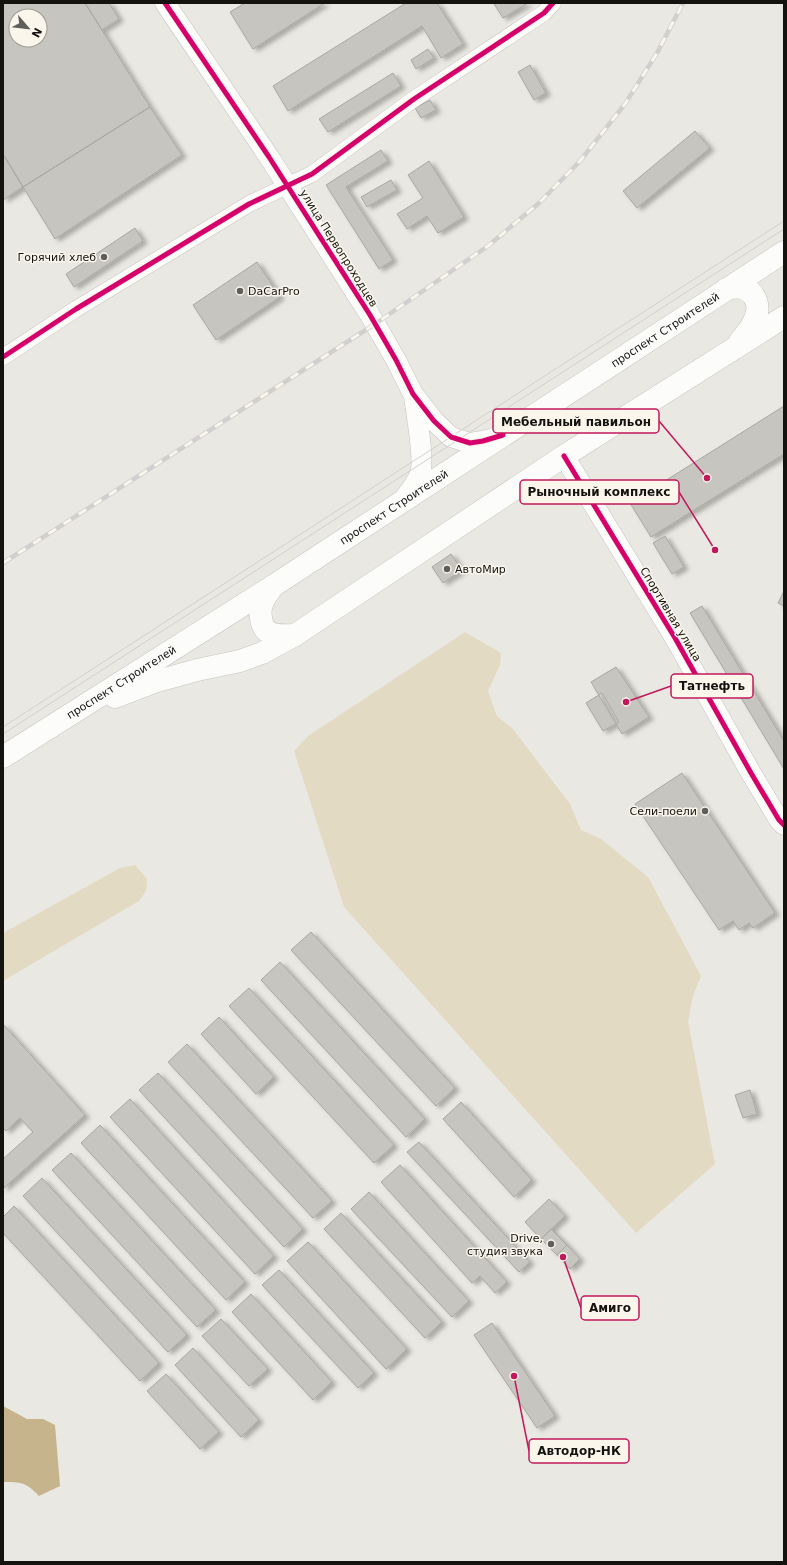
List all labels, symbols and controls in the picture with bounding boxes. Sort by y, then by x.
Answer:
north arrow [8,8,48,48]
text: N [28,25,44,40]
street label: улица Первопроходцев [297,187,380,309]
place label: Горячий хлеб [18,251,96,264]
marker: Горячий хлеб [99,252,109,262]
place label: DaCarPro [248,285,300,298]
marker: DaCarPro [235,286,245,296]
street label: проспект Строителей [609,290,722,370]
callout: Мебельный павильон [493,409,659,433]
text: Мебельный павильон [501,415,651,429]
street label: проспект Строителей [338,467,451,548]
callout: Рыночный комплекс [520,480,679,504]
text: Рыночный комплекс [528,485,670,499]
place label: АвтоМир [455,563,506,576]
marker: АвтоМир [442,564,452,574]
street label: Спортивная улица [637,565,704,664]
street label: проспект Строителей [65,643,179,722]
callout: Татнефть [671,674,753,698]
text: Татнефть [679,679,745,693]
place label: Сели-поели [630,805,697,818]
marker: Сели-поели [700,806,710,816]
place label: Drive, студия звука [467,1232,543,1258]
marker: Drive, студия звука [546,1239,556,1249]
callout: Амиго [581,1296,639,1320]
text: Амиго [589,1301,631,1315]
callout: Автодор-НК [529,1439,629,1463]
text: Автодор-НК [537,1444,621,1458]

